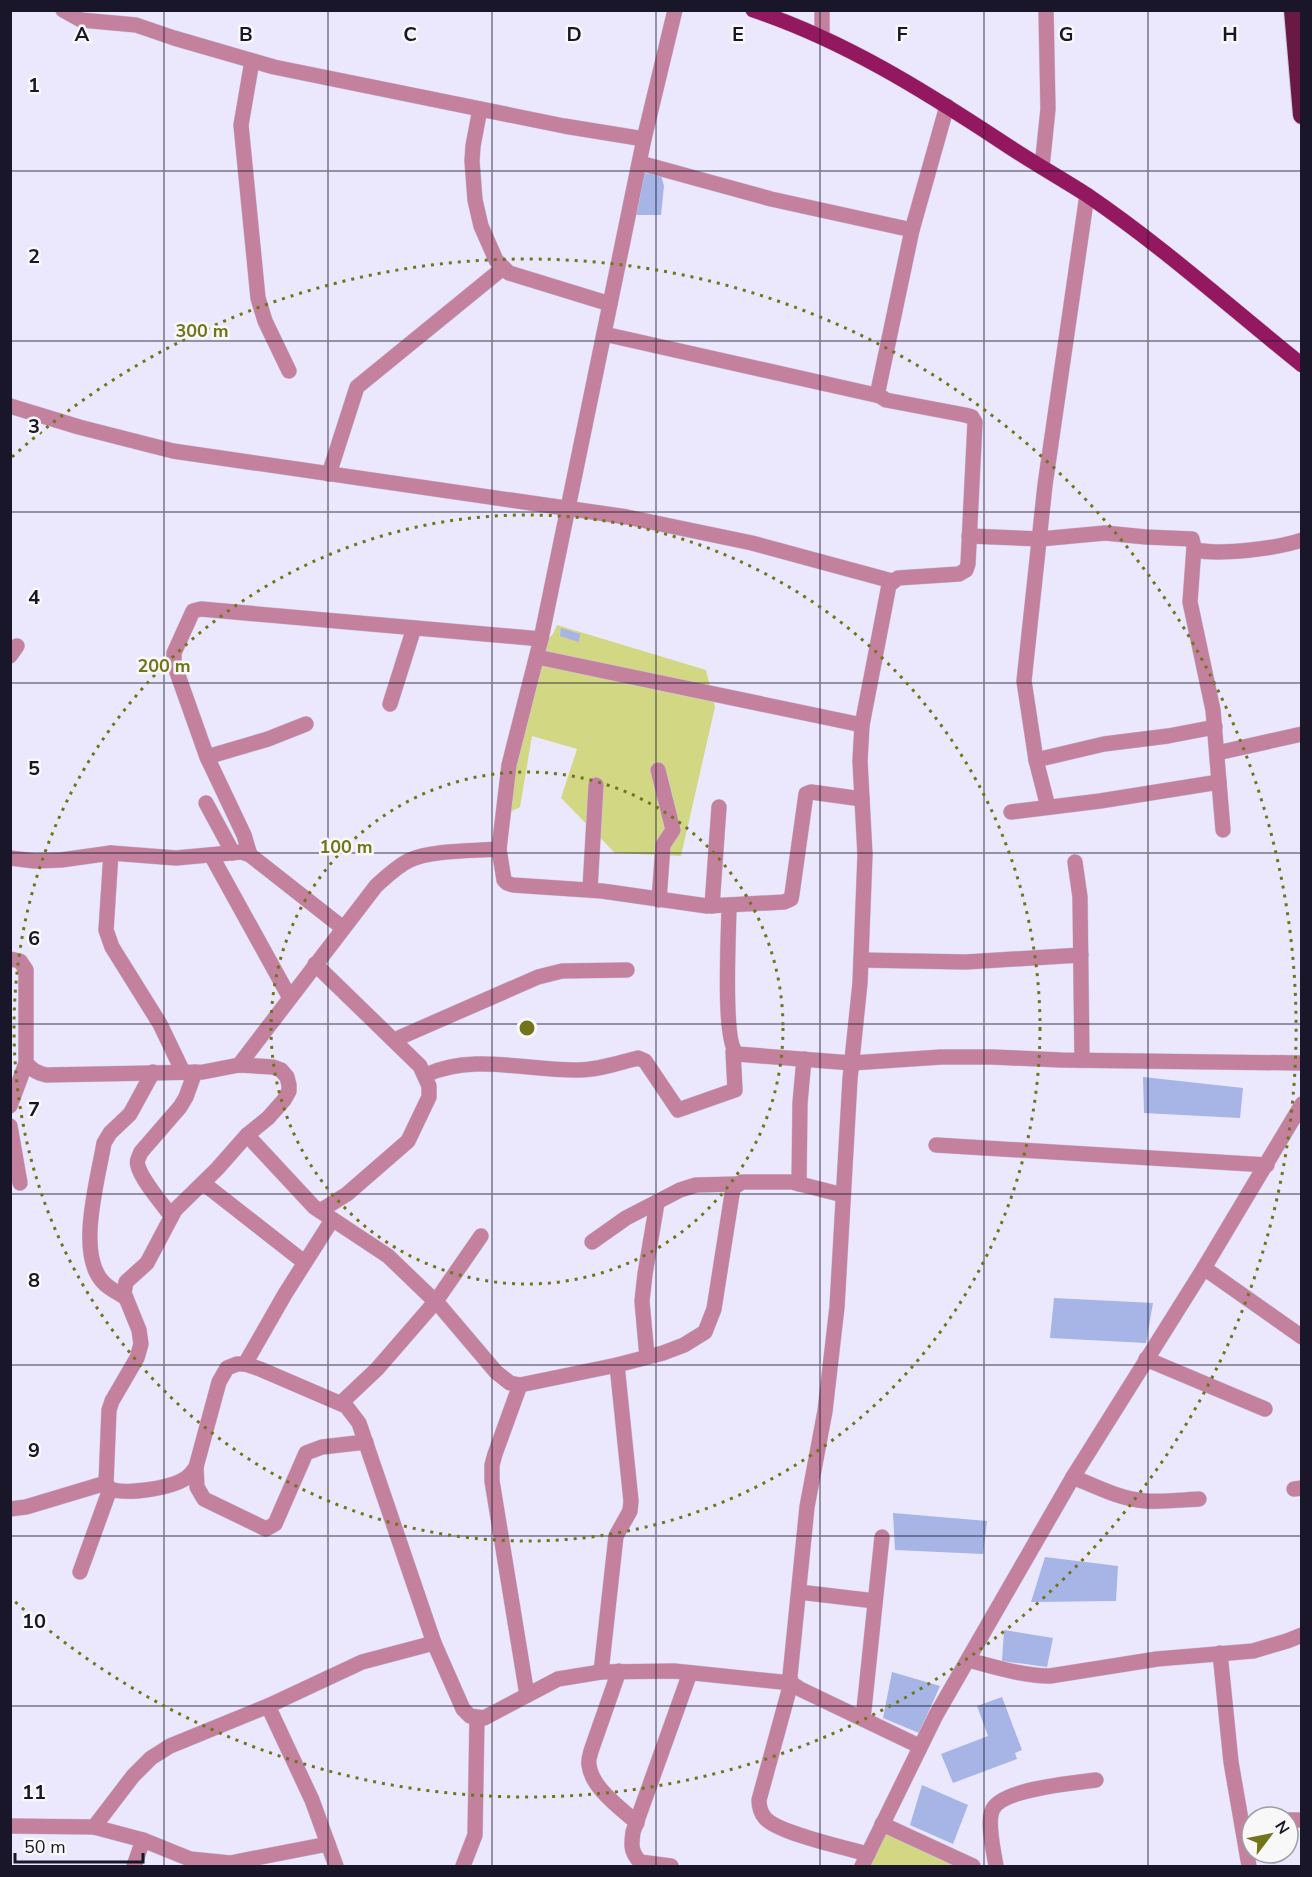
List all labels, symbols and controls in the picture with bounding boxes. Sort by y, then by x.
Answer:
text: A [75,21,90,48]
text: B [239,21,253,48]
text: C [403,21,417,48]
text: D [566,21,582,48]
text: E [732,21,744,48]
text: F [896,21,908,48]
text: G [1059,21,1073,48]
text: H [1222,21,1238,48]
text: 1 [28,72,40,99]
text: 2 [28,243,40,270]
text: 300 m [175,319,229,343]
text: 3 [28,413,40,440]
text: 4 [28,584,40,611]
text: 200 m [137,654,191,678]
text: 5 [28,755,40,782]
text: 100 m [319,835,373,859]
text: 6 [28,925,40,952]
centre of rings [517,1018,537,1038]
text: 7 [28,1096,40,1123]
text: 8 [28,1267,40,1294]
text: 9 [28,1437,40,1464]
text: 10 [22,1608,46,1635]
text: 11 [22,1779,46,1806]
north arrow [1240,1805,1300,1865]
text: N [1269,1817,1294,1838]
scale bar [15,1826,142,1864]
text: 50 m [24,1835,66,1859]

